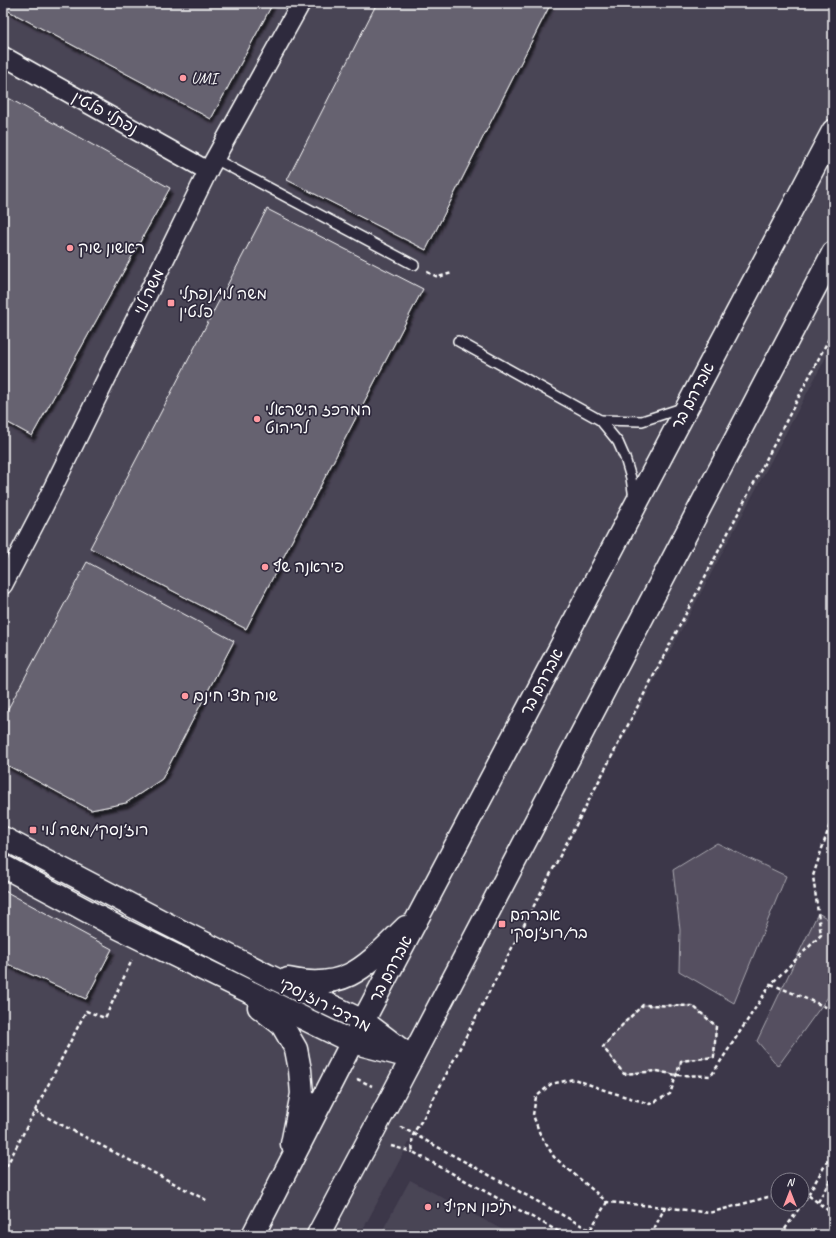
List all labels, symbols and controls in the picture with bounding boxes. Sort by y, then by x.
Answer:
place label: UMI [191,68,220,88]
marker: UMI [178,73,188,83]
street label: נפתלי פלטין [69,87,141,139]
place label: ראשון שוק [78,238,145,258]
marker: ראשון שוק [65,243,75,253]
street label: משה לוי [129,266,169,318]
place label: משה לוי/נפתלי פלטין [179,284,267,322]
marker: משה לוי/נפתלי פלטין [166,298,176,308]
street label: אברהם בר [667,359,719,433]
place label: המרכז הישראלי לריהוט [265,400,371,438]
marker: המרכז הישראלי לריהוט [252,414,262,424]
place label: פיראנה שף [273,557,344,577]
marker: פיראנה שף [260,562,270,572]
street label: אברהם בר [516,645,568,719]
place label: שוק חצי חינם [193,686,278,706]
marker: שוק חצי חינם [180,691,190,701]
place label: רוז׳נסקי/משה לוי [41,820,149,840]
marker: רוז׳נסקי/משה לוי [28,825,38,835]
place label: אברהם בר/רוז׳נסקי [510,905,588,943]
marker: אברהם בר/רוז׳נסקי [497,919,507,929]
street label: אברהם בר [365,932,417,1006]
street label: מרדכי רוז'נסקי [276,973,374,1037]
north arrow [770,1172,810,1212]
text: N [787,1175,796,1189]
place label: תיכון מקיף י [436,1197,512,1217]
marker: תיכון מקיף י [423,1202,433,1212]

